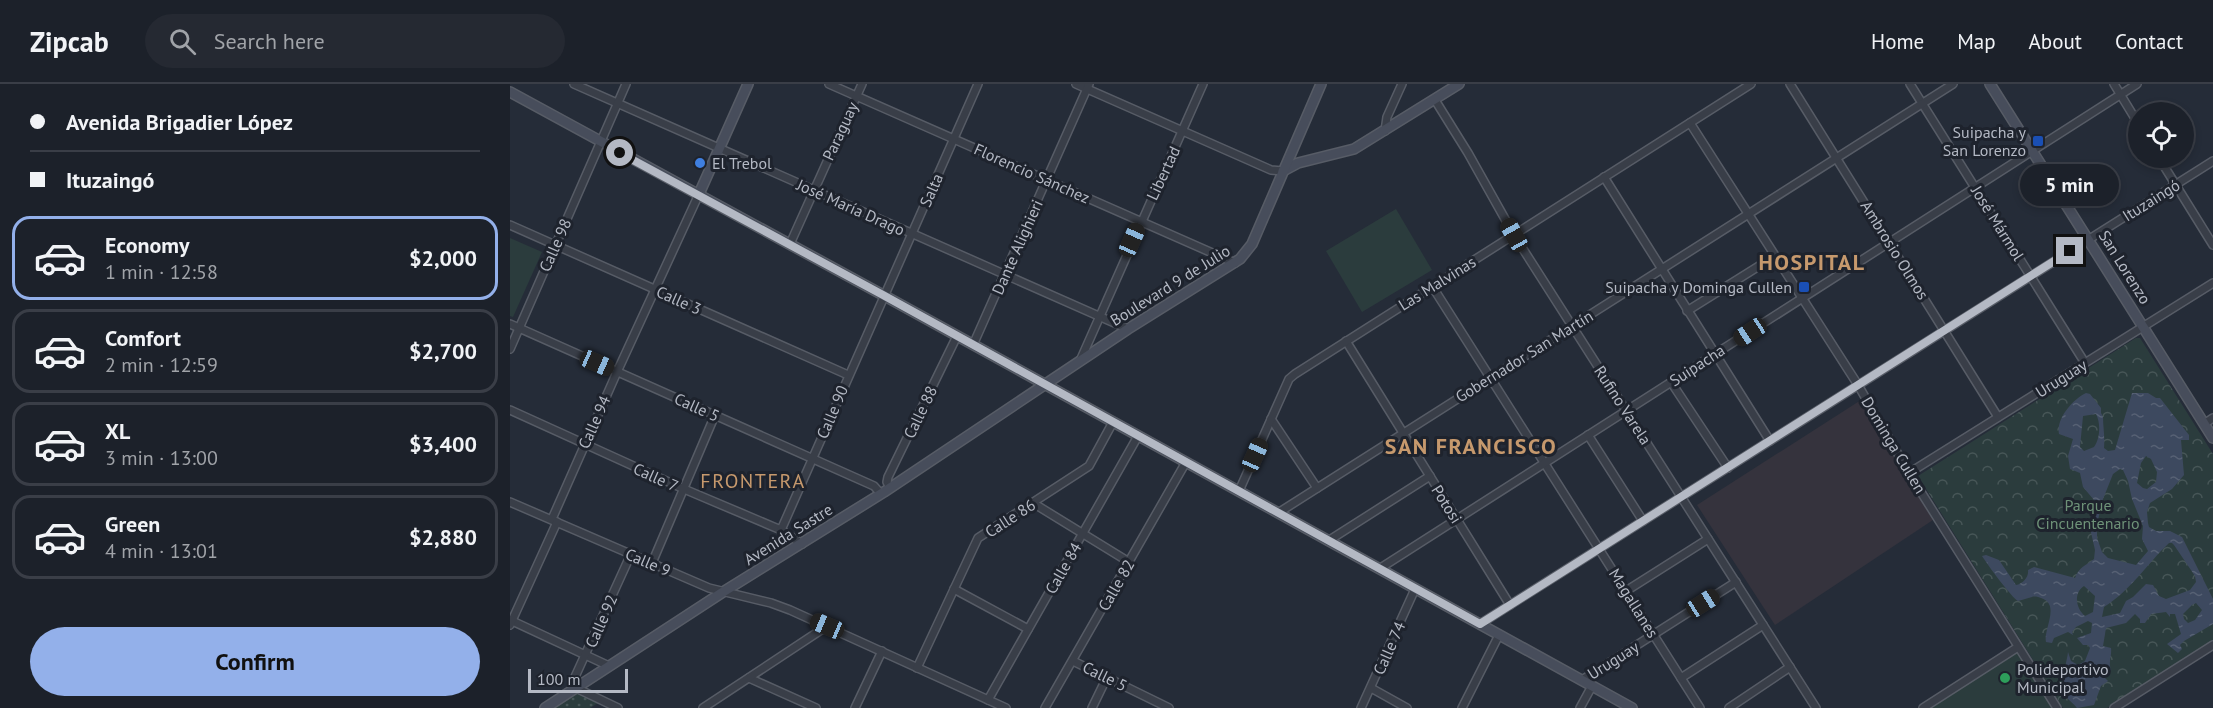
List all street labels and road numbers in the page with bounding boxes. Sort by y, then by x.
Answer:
street label: Paraguay [818,98,862,163]
street label: Florencio Sánchez [971,139,1093,207]
street label: Libertad [1142,143,1184,203]
street label: Salta [915,170,947,210]
street label: José María Drago [793,174,908,240]
street label: Ituzaingó [2119,175,2183,225]
street label: José Mármol [1967,181,2029,264]
street label: Dante Alighieri [987,196,1047,298]
street label: Ambrosio Olmos [1857,197,1934,303]
street label: Calle 98 [534,215,576,275]
street label: San Lorenzo [2094,226,2156,308]
street label: Boulevard 9 de Julio [1106,240,1234,330]
street label: Las Malvinas [1395,251,1480,315]
street label: Calle 3 [653,281,705,319]
street label: Gobernador San Martín [1451,305,1597,407]
street label: Suipacha [1666,340,1728,390]
street label: Uruguay [2031,354,2091,402]
street label: Rufino Varela [1590,362,1656,448]
street label: Calle 90 [812,382,852,442]
street label: Calle 88 [899,382,941,442]
street label: Calle 5 [671,388,723,426]
street label: Calle 94 [573,392,615,452]
street label: Dominga Cullen [1857,393,1931,497]
street label: Calle 7 [630,458,682,496]
street label: Potosi [1427,481,1467,527]
street label: Calle 86 [981,494,1039,542]
street label: Avenida Sastre [740,499,836,569]
street label: Calle 84 [1040,539,1086,597]
street label: Calle 9 [622,544,674,580]
street label: Calle 82 [1093,556,1139,614]
street label: Magallanes [1605,565,1663,642]
street label: Calle 92 [580,591,622,651]
street label: Calle 74 [1368,618,1410,678]
street label: Uruguay [1583,636,1643,684]
street label: Calle 5 [1079,657,1131,695]

